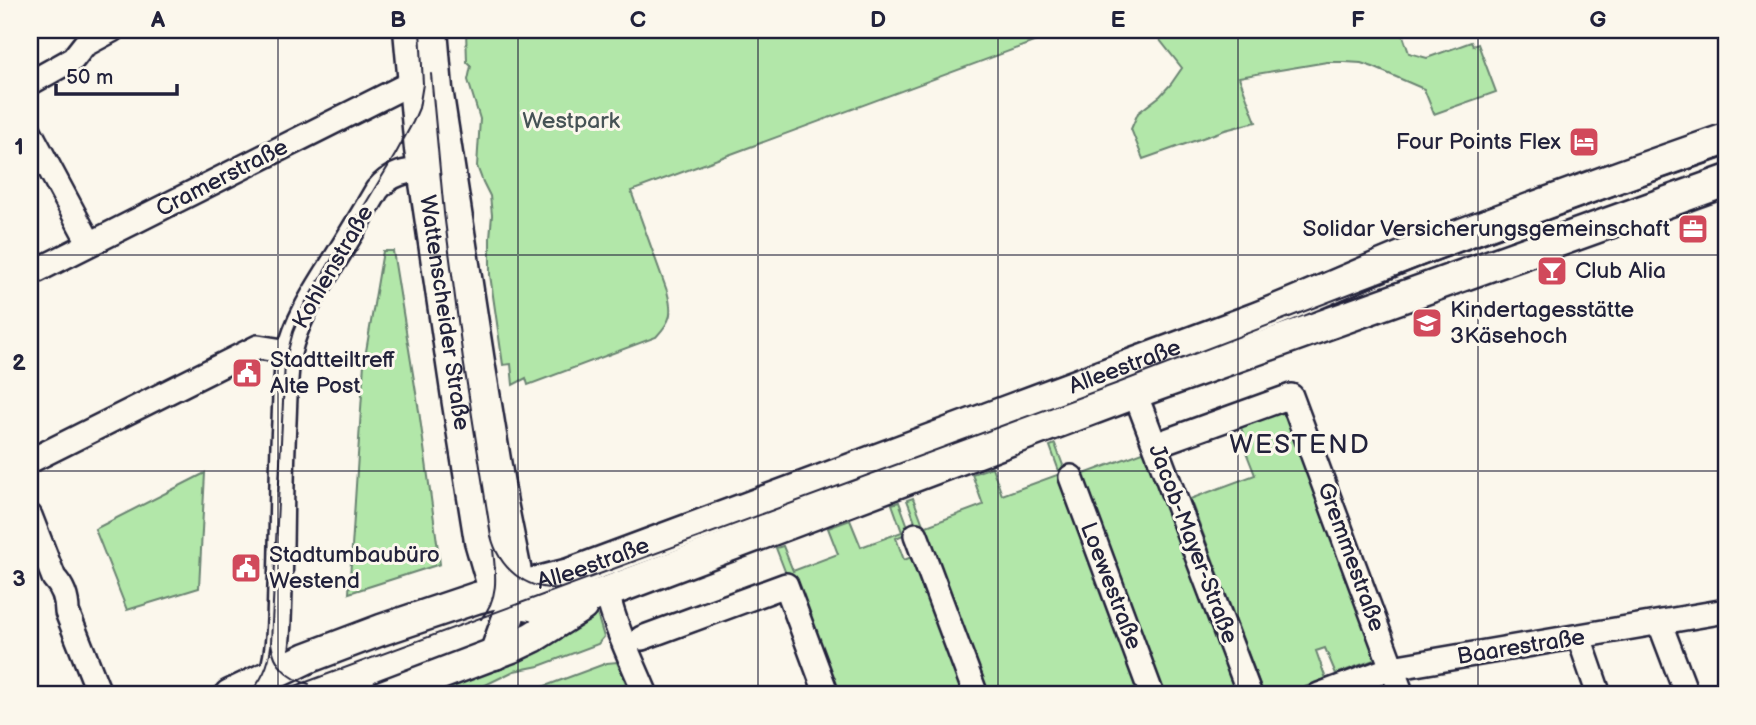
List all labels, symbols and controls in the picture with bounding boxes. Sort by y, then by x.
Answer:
text: A [150,6,166,34]
text: B [390,6,406,34]
text: C [630,6,646,34]
text: D [870,6,886,34]
text: E [1111,6,1126,34]
text: F [1351,6,1365,34]
text: G [1590,6,1607,34]
scale bar [56,52,177,96]
text: 50 m [66,65,113,90]
park label: Westpark [522,107,621,135]
hotel icon: Four Points Flex [1567,125,1601,159]
place label: Four Points Flex [1396,128,1561,156]
text: 1 [14,133,24,161]
street label: Cramerstraße [152,133,292,223]
street label: Wattenscheider Straße [413,193,476,432]
street label: Kohlenstraße [286,200,380,334]
office icon: Solidar Versicherungsgemeinschaft [1676,212,1710,246]
place label: Solidar Versicherungsgemeinschaft [1303,215,1670,243]
bar icon: Club Alia [1535,254,1569,288]
place label: Club Alia [1575,257,1666,285]
place label: Kindertagesstätte 3Käsehoch [1450,296,1634,350]
school or university icon: Kindertagesstätte 3Käsehoch [1410,306,1444,340]
street label: Alleestraße [1065,333,1185,401]
place label: Stadtteiltreff Alte Post [270,346,396,400]
text: 2 [12,349,26,377]
public building icon: Stadtteiltreff Alte Post [230,356,264,390]
district label: WESTEND [1229,430,1371,461]
street label: Jacob-Mayer-Straße [1142,440,1244,648]
street label: Gremmestraße [1311,479,1391,635]
street label: Loewestraße [1074,518,1148,654]
street label: Alleestraße [534,531,653,596]
place label: Stadtumbaubüro Westend [269,541,440,595]
public building icon: Stadtumbaubüro Westend [229,551,263,585]
text: 3 [12,565,26,593]
street label: Baarestraße [1455,623,1587,671]

